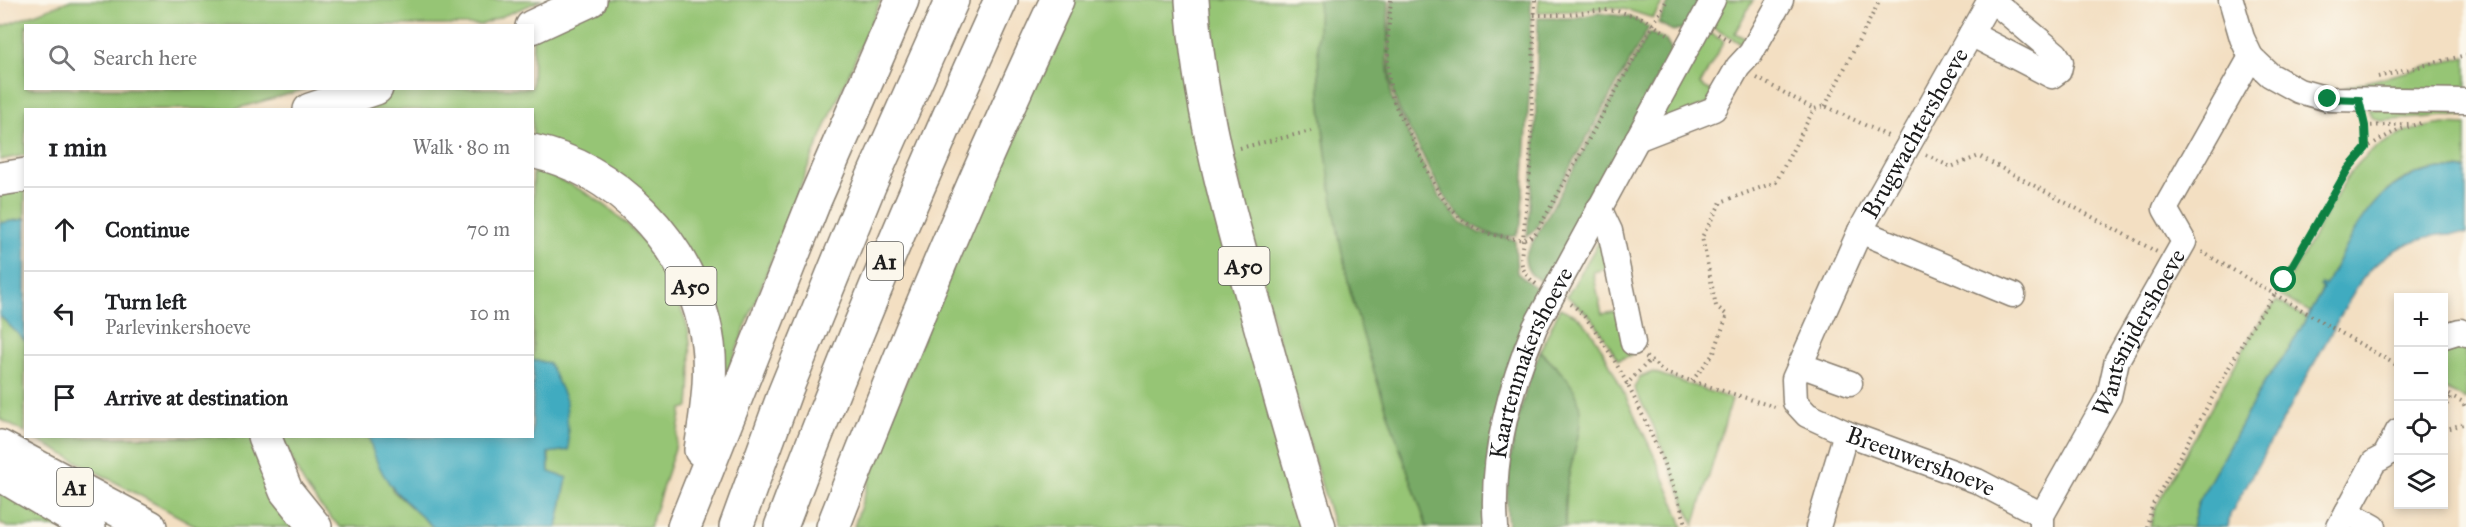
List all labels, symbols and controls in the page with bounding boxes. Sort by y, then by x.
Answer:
search box [24,24,534,90]
icon: search [45,41,78,74]
street label: Brugwachtershoeve [1855,42,1975,224]
text: Search here [93,44,197,71]
route end [2314,85,2340,111]
text: 1 min [48,131,107,163]
text: Walk · 80 m [412,135,510,159]
icon: ahead [48,213,81,246]
text: Continue [105,216,190,243]
text: 70 m [467,217,510,241]
road number: A1 [867,242,903,280]
street label: Wantsnijdershoeve [2085,243,2192,422]
road number: A50 [1218,247,1270,285]
street label: Kaartenmakershoeve [1483,262,1580,461]
route start [2270,266,2296,292]
road number: A50 [666,267,716,305]
text: Turn left [105,288,187,315]
map controls [2394,293,2448,509]
button: + [2394,293,2448,347]
icon: left [48,297,81,330]
text: 10 m [469,301,510,325]
text: Parlevinkershoeve [105,315,251,339]
button: − [2394,347,2448,401]
icon: arrive [48,381,81,414]
text: Arrive at destination [105,384,288,411]
button: locate [2394,401,2448,455]
street label: Breeuwershoeve [1842,419,2001,503]
button: layers [2394,455,2448,509]
road number: A1 [57,468,93,506]

